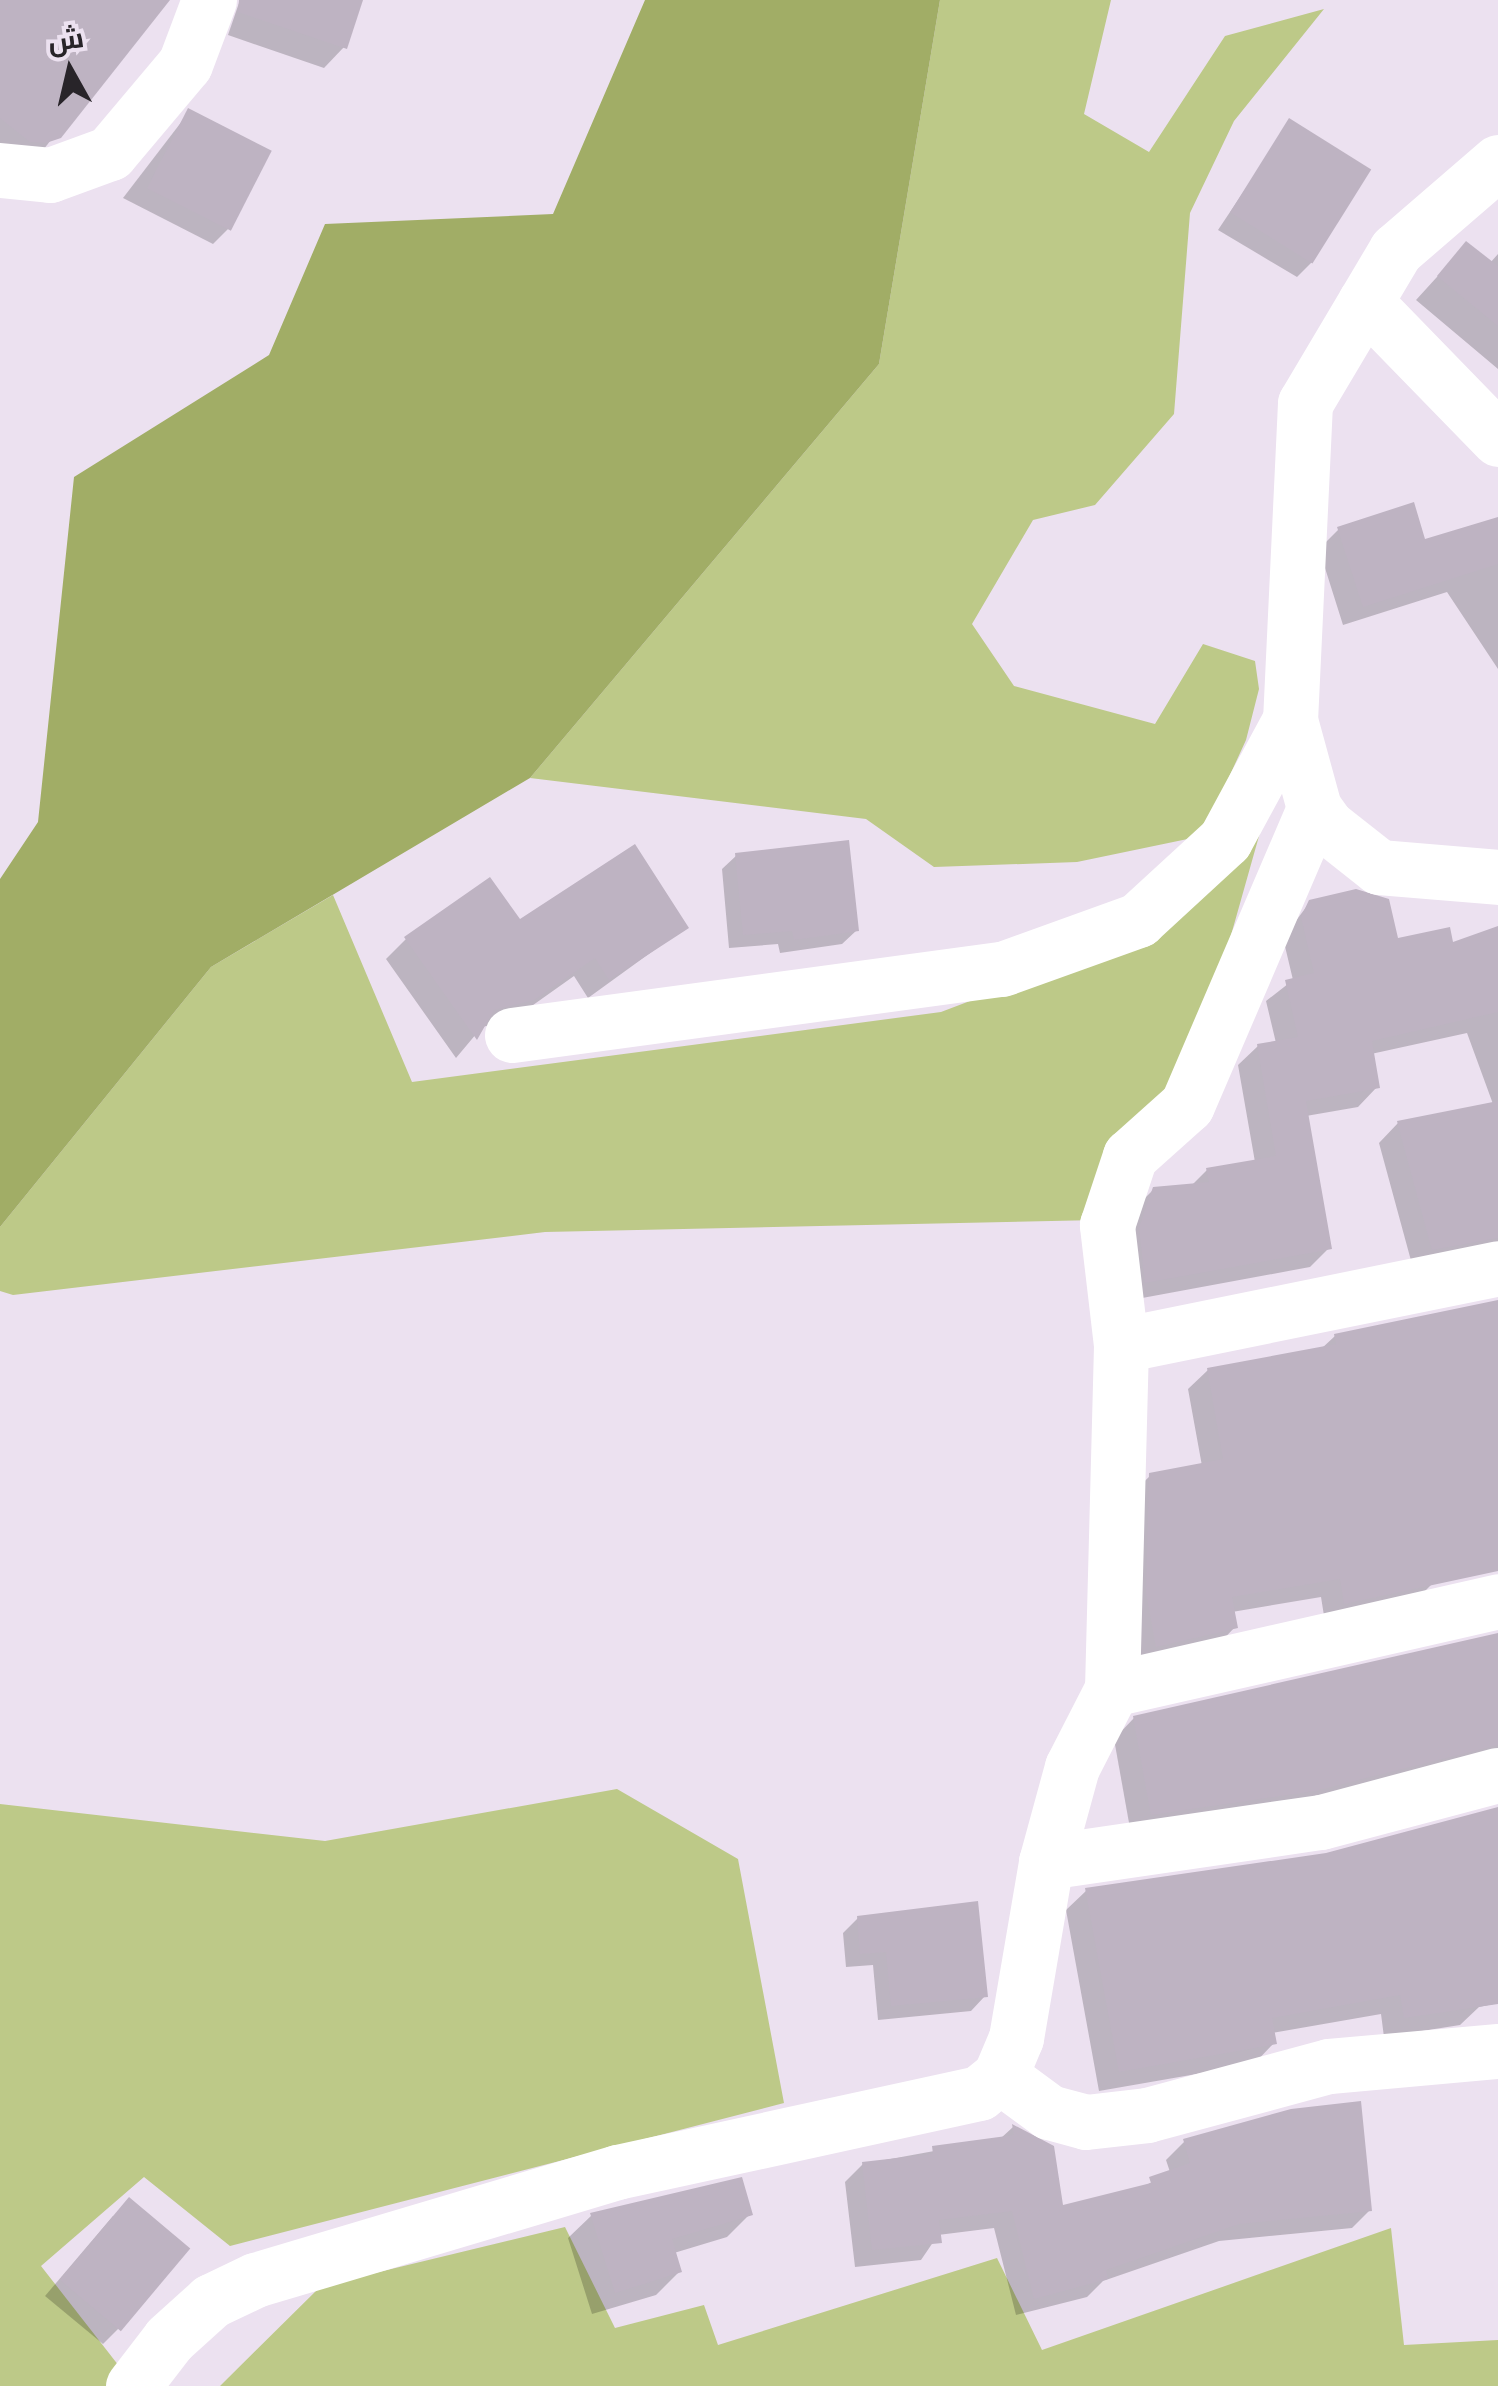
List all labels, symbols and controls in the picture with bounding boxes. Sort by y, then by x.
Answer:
north arrow [20,20,120,120]
text: ش [46,22,86,58]

